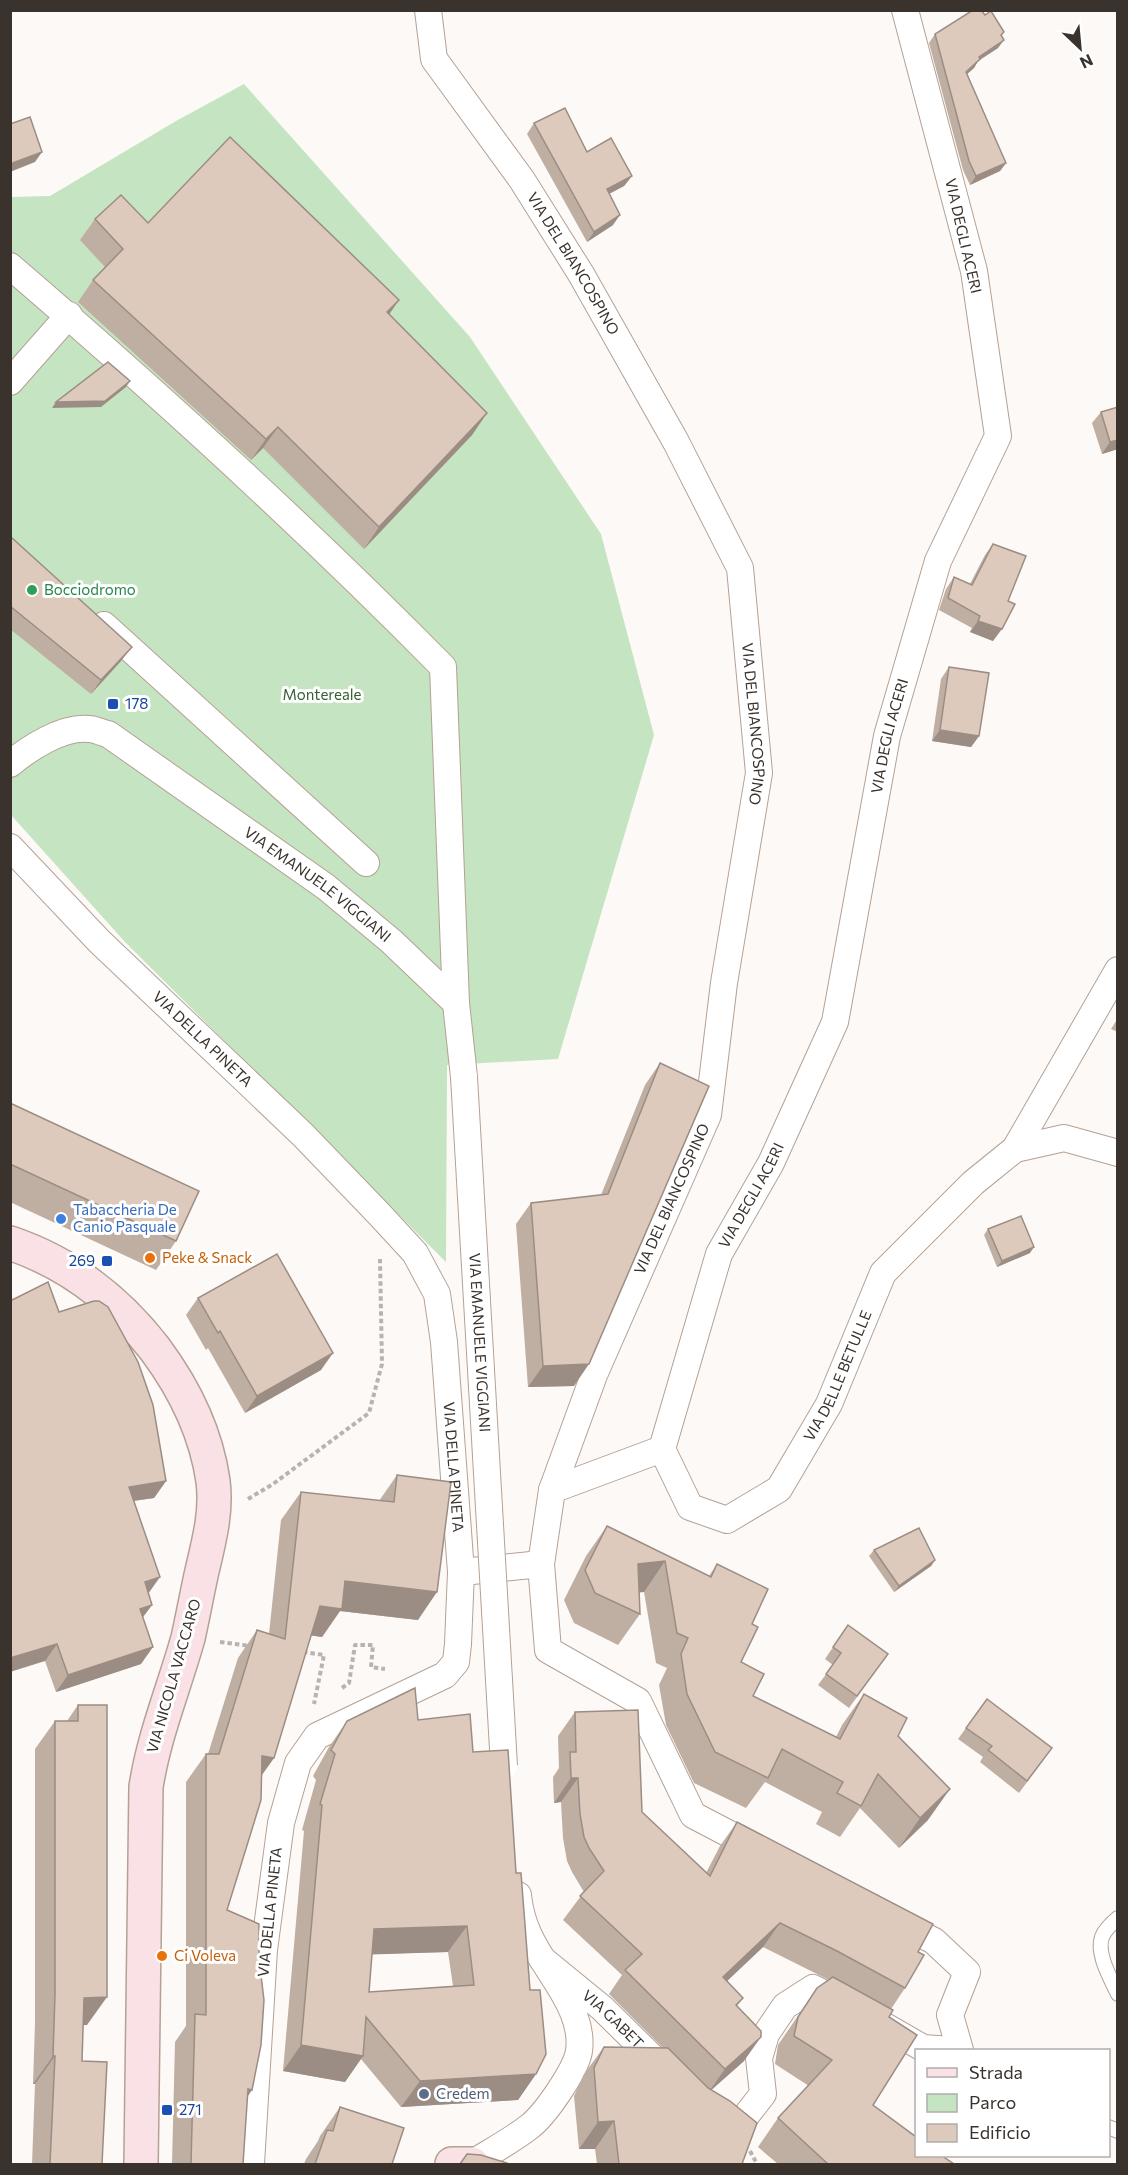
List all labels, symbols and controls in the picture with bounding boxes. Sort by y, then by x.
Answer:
north arrow [1050,18,1110,78]
text: N [1077,51,1096,73]
street label: VIA DEGLI ACERI [942,176,986,295]
street label: VIA DEL BIANCOSPINO [524,189,624,338]
place label: Bocciodromo [44,580,136,598]
marker: Bocciodromo [25,583,39,597]
street label: VIA DEL BIANCOSPINO [739,642,769,807]
street label: VIA DEGLI ACERI [867,676,911,795]
park label: Montereale [282,685,362,703]
place label: 178 [125,694,148,712]
marker: 178 [106,697,120,711]
street label: VIA EMANUELE VIGGIANI [241,822,395,945]
street label: VIA DELLA PINETA [149,987,257,1090]
street label: VIA DEL BIANCOSPINO [630,1120,712,1277]
street label: VIA DEGLI ACERI [714,1140,787,1251]
place label: Tabaccheria De Canio Pasquale [73,1200,177,1235]
marker: Tabaccheria De Canio Pasquale [54,1212,68,1226]
place label: Peke & Snack [162,1248,252,1266]
place label: 269 [69,1251,95,1269]
marker: Peke & Snack [143,1251,157,1265]
street label: VIA EMANUELE VIGGIANI [466,1252,495,1433]
marker: 269 [100,1254,114,1268]
street label: VIA DELLE BETULLE [799,1307,875,1444]
street label: VIA DELLA PINETA [440,1401,468,1533]
street label: VIA NICOLA VACCARO [142,1597,204,1755]
street label: VIA DELLA PINETA [253,1846,285,1978]
place label: Ci Voleva [174,1946,236,1964]
marker: Ci Voleva [155,1949,169,1963]
street label: VIA GABET [579,1986,648,2052]
legend [915,2049,1110,2157]
text: Strada [969,2061,1023,2083]
place label: Credem [436,2084,490,2102]
marker: Credem [417,2087,431,2101]
text: Parco [969,2091,1016,2113]
place label: 271 [179,2100,202,2118]
marker: 271 [160,2103,174,2117]
text: Edificio [969,2121,1031,2143]

